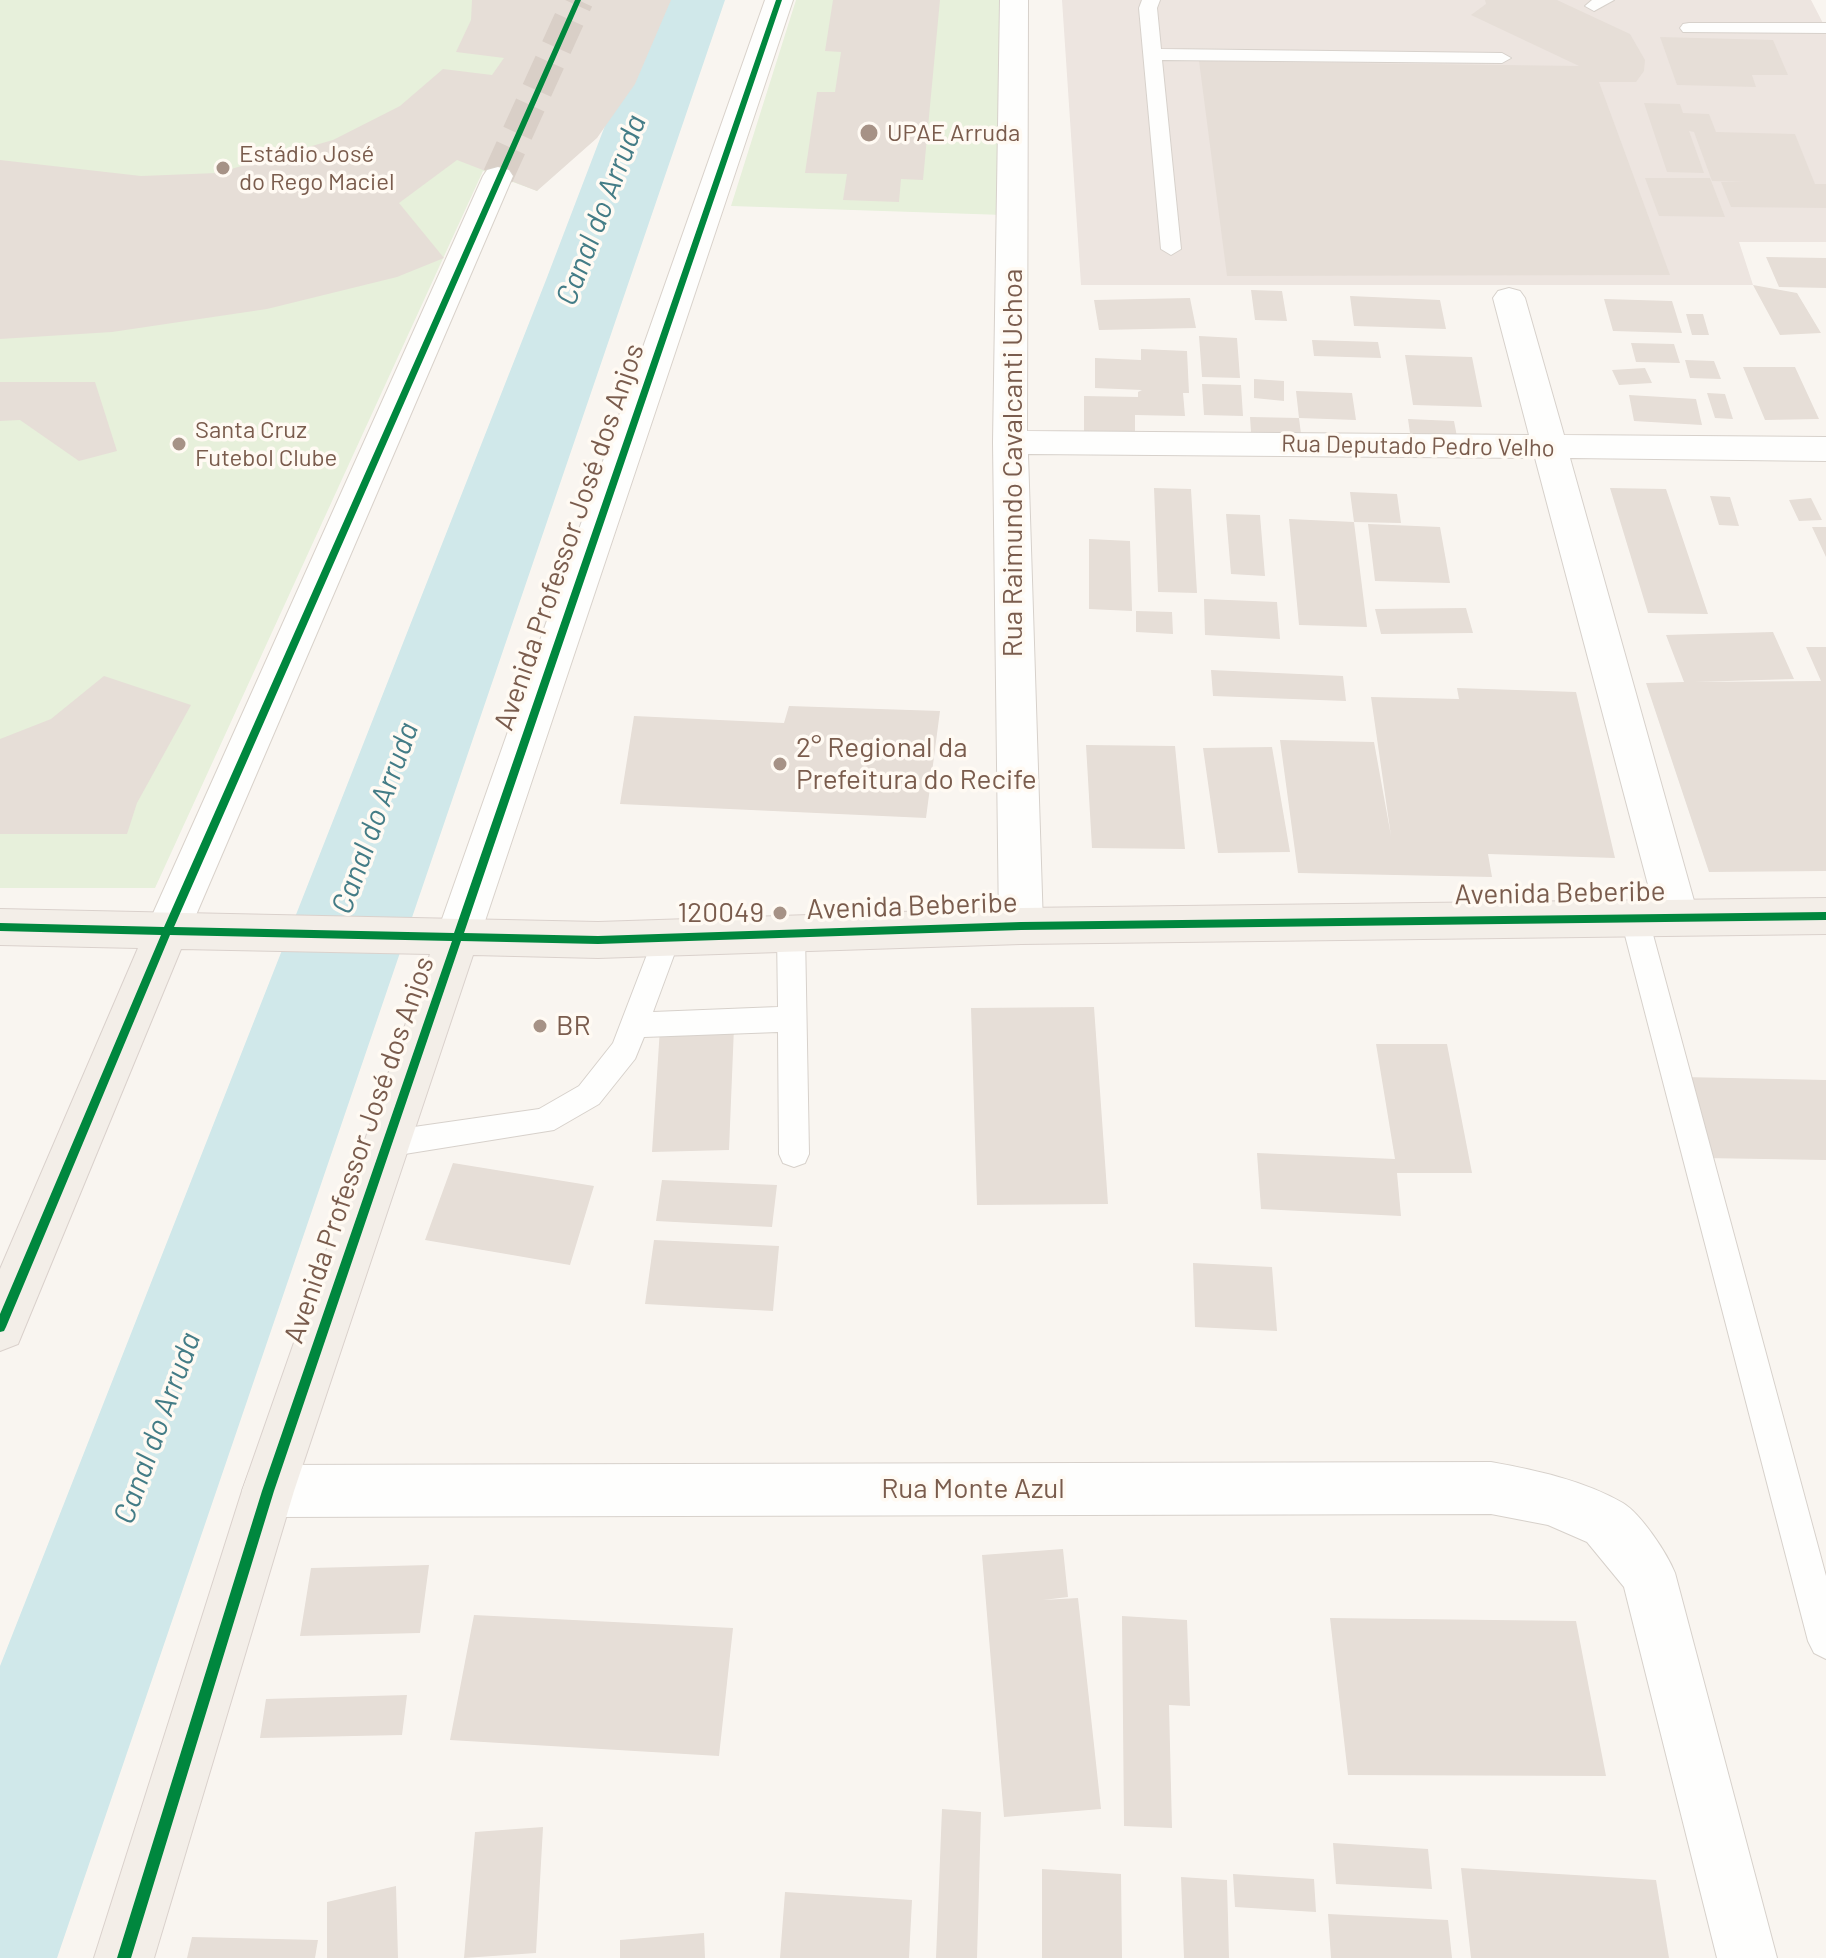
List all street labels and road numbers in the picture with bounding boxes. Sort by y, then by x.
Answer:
street label: Rua Raimundo Cavalcanti Uchoa [996,269,1030,657]
street label: Avenida Professor José dos Anjos [487,339,651,735]
street label: Rua Deputado Pedro Velho [1281,429,1555,463]
street label: Avenida Beberibe [1454,874,1666,912]
street label: Avenida Beberibe [806,886,1018,926]
street label: Avenida Professor José dos Anjos [277,952,441,1348]
street label: Rua Monte Azul [881,1472,1065,1506]

